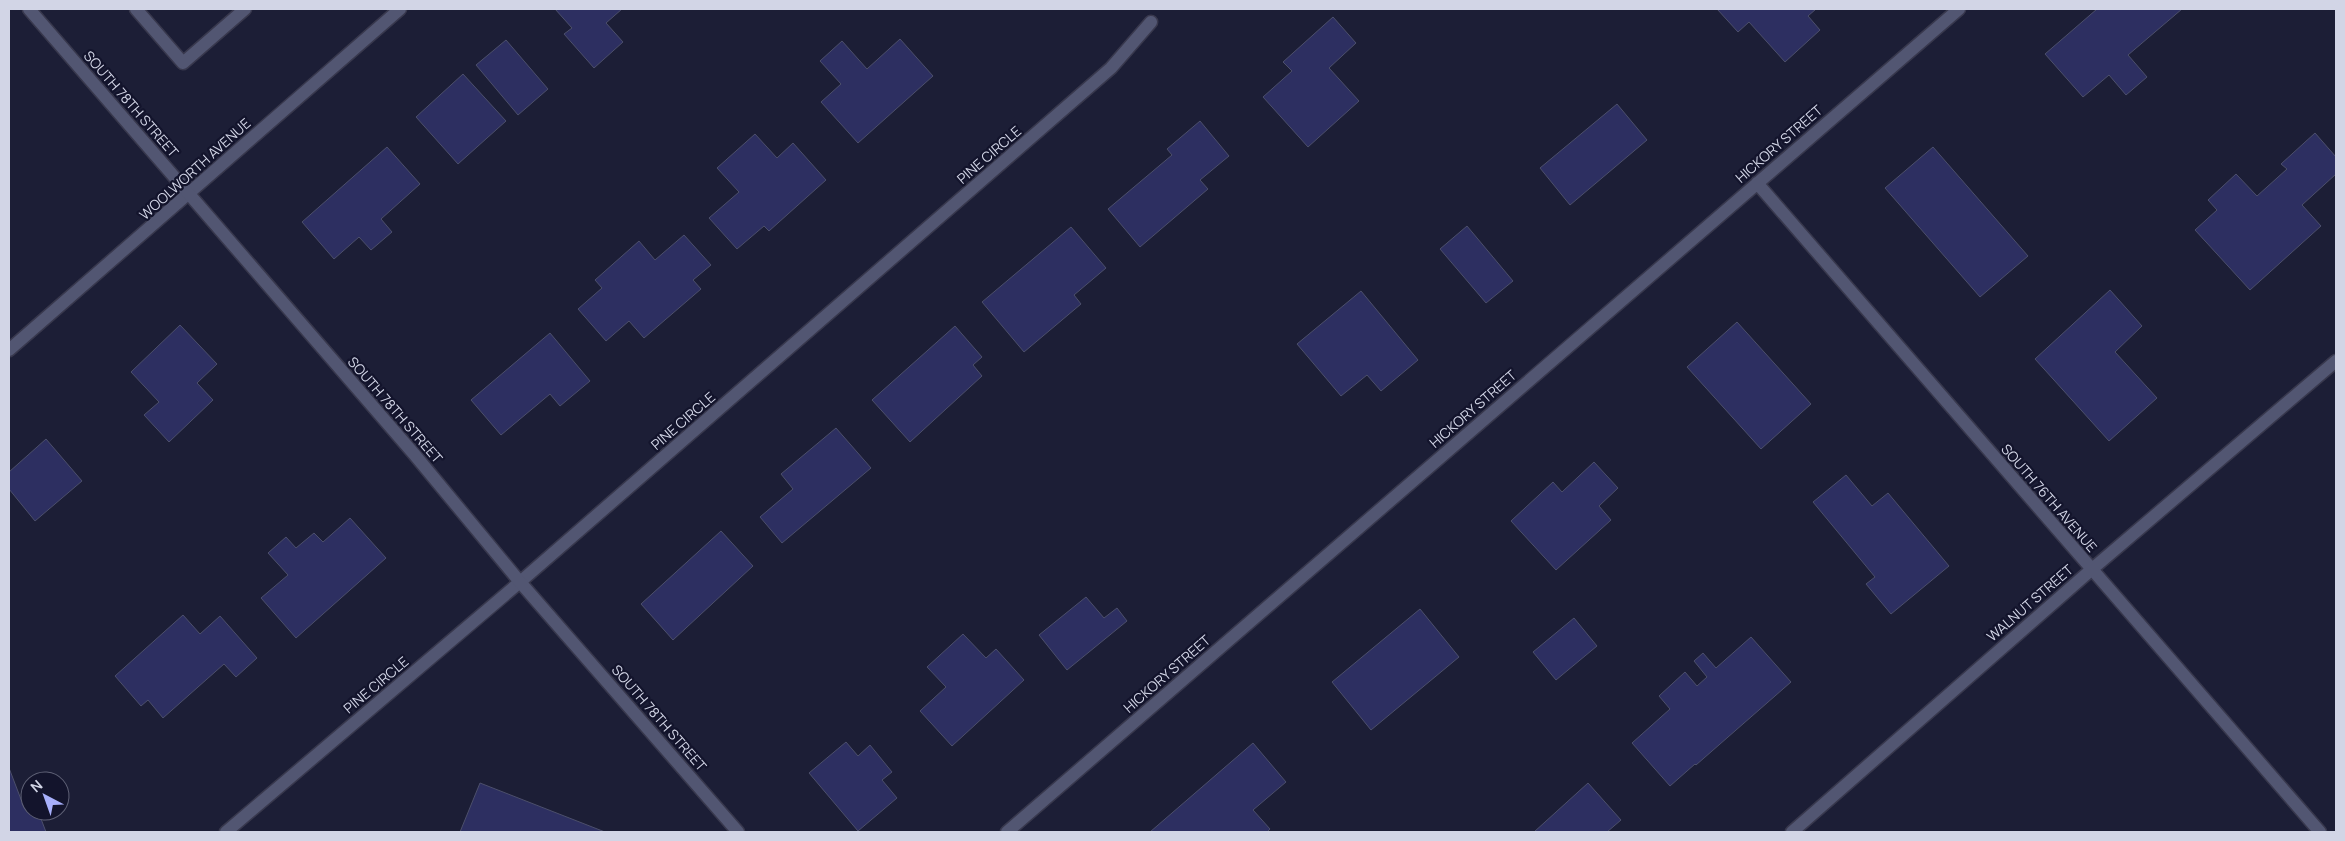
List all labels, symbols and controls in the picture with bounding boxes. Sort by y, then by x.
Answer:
street label: SOUTH 78TH STREET [80,46,183,161]
street label: HICKORY STREET [1731,100,1827,187]
street label: WOOLWORTH AVENUE [135,114,254,224]
street label: PINE CIRCLE [953,121,1025,188]
street label: SOUTH 78TH STREET [344,352,447,467]
street label: HICKORY STREET [1425,365,1521,452]
street label: PINE CIRCLE [647,387,719,454]
street label: SOUTH 76TH AVENUE [1997,440,2102,556]
street label: WALNUT STREET [1983,559,2077,645]
street label: HICKORY STREET [1119,630,1215,717]
street label: PINE CIRCLE [339,652,412,717]
street label: SOUTH 78TH STREET [608,660,711,775]
north arrow [20,771,70,821]
text: N [26,775,46,796]

